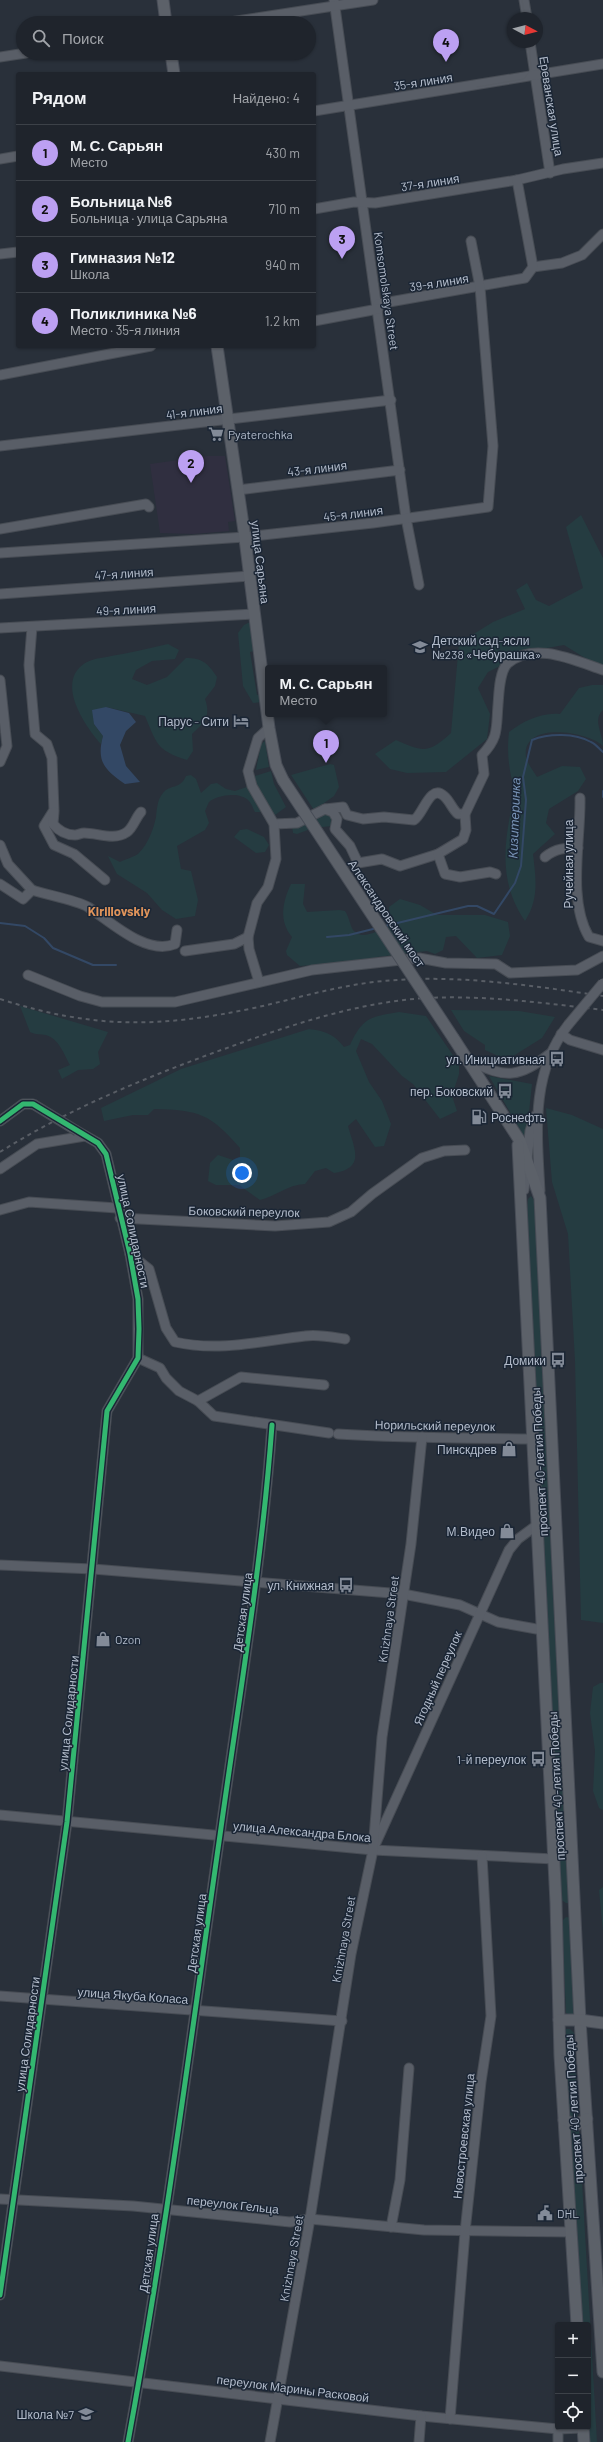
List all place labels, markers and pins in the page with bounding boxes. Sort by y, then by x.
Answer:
pin: 4 [433,29,459,62]
pin: 3 [329,226,355,259]
supermarket icon: Pyaterochka [207,425,225,443]
place label: Pyaterochka [228,427,293,441]
pin: 2 [178,450,204,483]
place label: Детский сад-ясли №238 «Чебурашка» [432,633,541,662]
school or university icon: Детский сад-ясли №238 «Чебурашка» [411,638,429,656]
hotel icon: Парус - Сити [232,712,250,730]
place label: Парус - Сити [158,714,229,729]
pin: 1 [313,730,339,763]
bus stop icon: ул. Инициативная [548,1050,566,1068]
place label: ул. Инициативная [446,1052,545,1067]
bus stop icon: пер. Боковский [496,1082,514,1100]
place label: пер. Боковский [410,1084,493,1099]
fuel station icon: Роснефть [470,1108,488,1126]
place label: Роснефть [491,1110,546,1125]
bus stop icon: Домики [549,1351,567,1369]
place label: Домики [504,1353,546,1368]
shop icon: Пинскдрев [500,1440,518,1458]
place label: Пинскдрев [437,1442,497,1457]
shop icon: М.Видео [498,1522,516,1540]
place label: М.Видео [447,1524,495,1539]
bus stop icon: ул. Книжная [337,1576,355,1594]
place label: ул. Книжная [267,1578,334,1593]
shop icon: Ozon [94,1630,112,1648]
place label: Ozon [115,1632,141,1646]
bus stop icon: 1-й переулок [529,1750,547,1768]
place label: 1-й переулок [457,1752,527,1767]
public building icon: DHL [536,2204,554,2222]
place label: DHL [557,2206,579,2220]
school or university icon: Школа №7 [77,2405,95,2423]
place label: Школа №7 [17,2407,74,2421]

